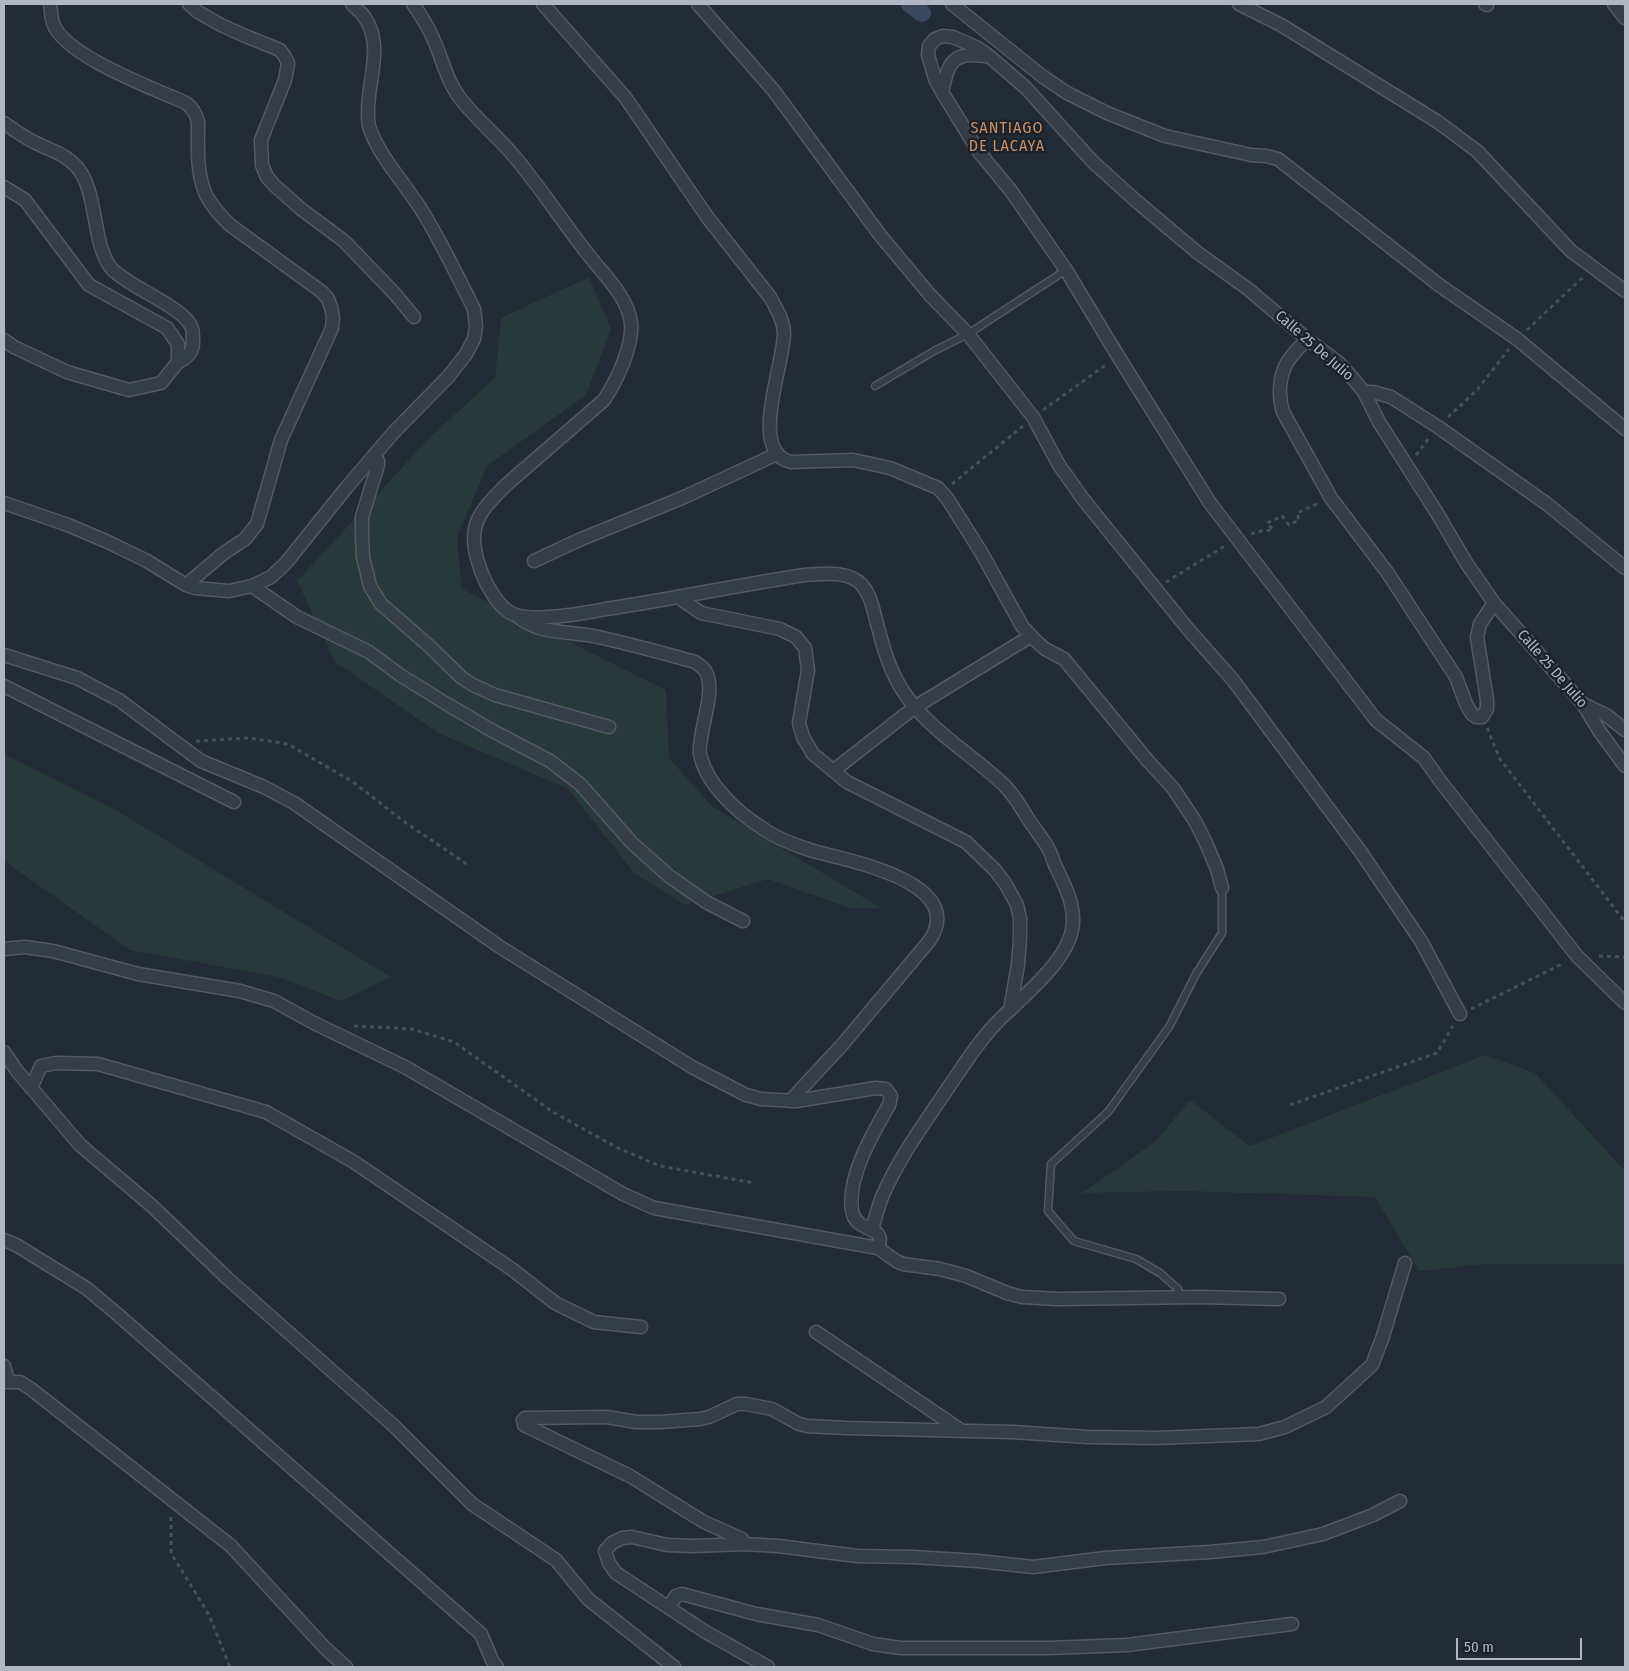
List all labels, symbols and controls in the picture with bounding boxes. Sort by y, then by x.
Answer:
district label: SANTIAGO DE LACAYA [968,119,1046,157]
street label: Calle 25 De Julio [1271,307,1357,385]
street label: Calle 25 De Julio [1513,626,1591,712]
scale bar [1459,1628,1585,1660]
text: 50 m [1464,1638,1494,1656]

